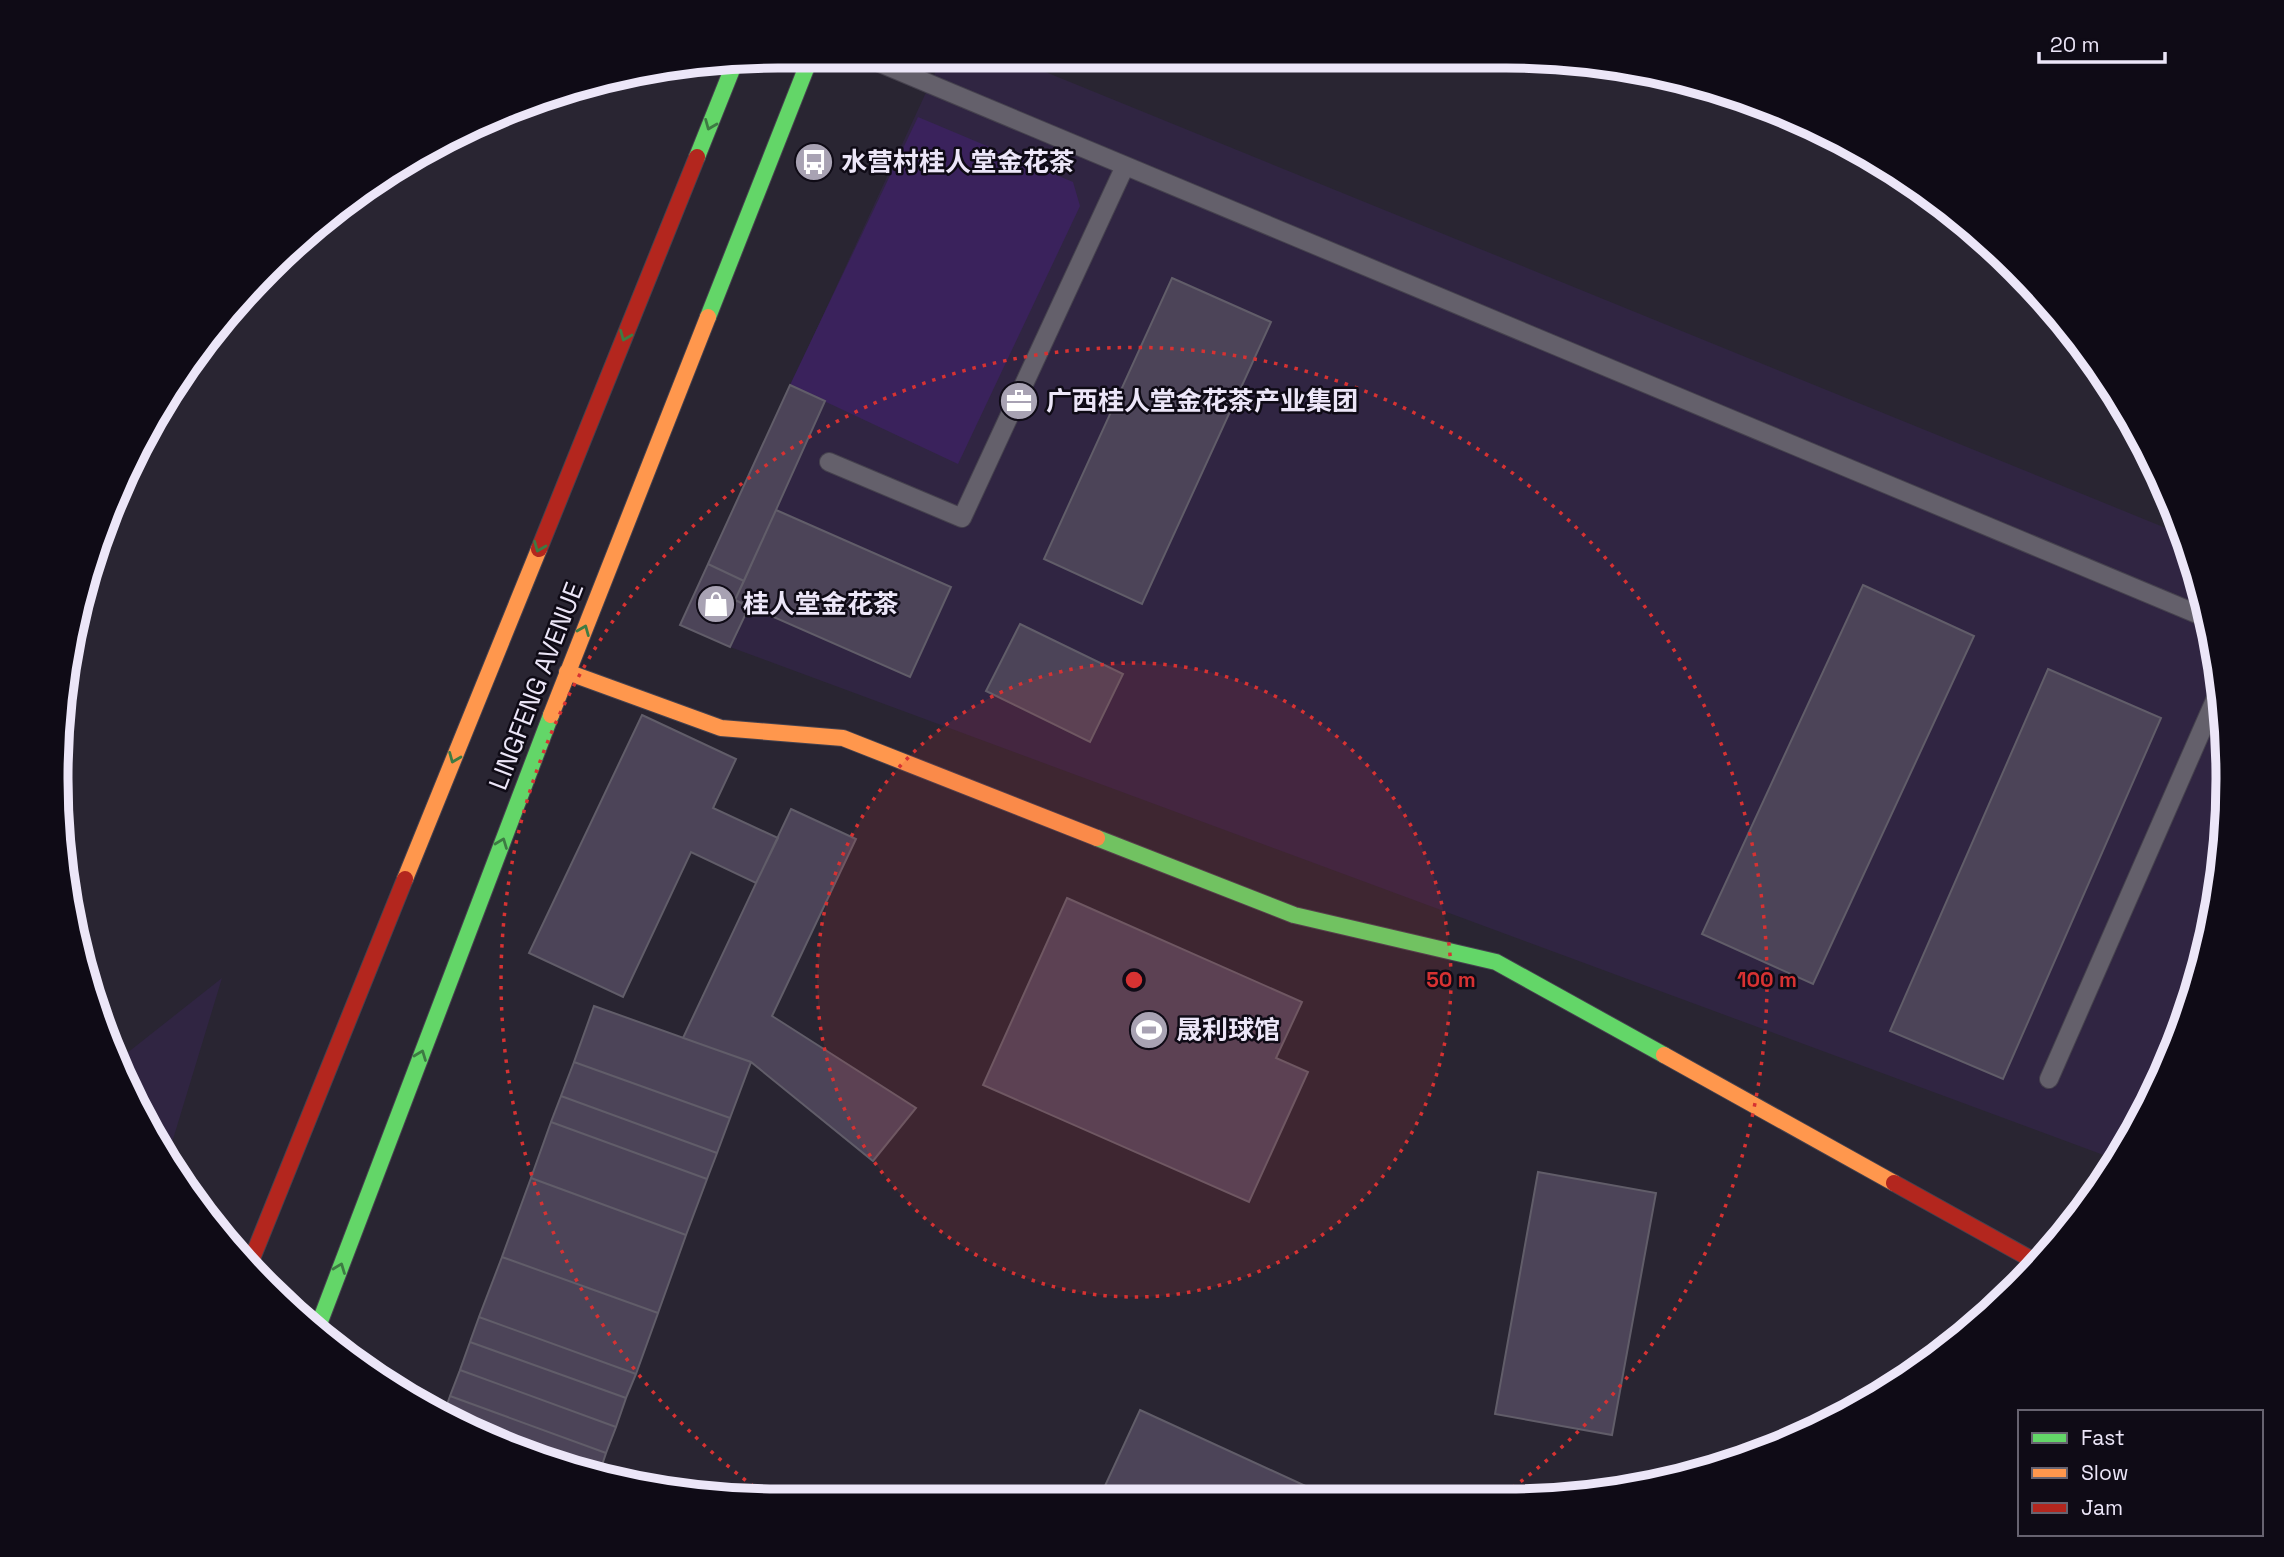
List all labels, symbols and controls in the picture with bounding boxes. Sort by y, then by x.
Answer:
scale bar [2039,21,2165,65]
text: 20 m [2050,31,2100,58]
one-way arrow [704,119,718,131]
bus stop icon: 水营村桂人堂金花茶 [793,141,835,183]
place label: 水营村桂人堂金花茶 [841,145,1075,179]
one-way arrow [619,329,633,341]
office icon: 广西桂人堂金花茶产业集团 [998,380,1040,422]
place label: 广西桂人堂金花茶产业集团 [1046,384,1358,418]
one-way arrow [534,540,548,552]
street label: LINGFENG AVENUE [481,578,591,794]
shop icon: 桂人堂金花茶 [695,583,737,625]
place label: 桂人堂金花茶 [743,587,899,621]
one-way arrow [575,625,589,637]
one-way arrow [449,751,463,763]
one-way arrow [494,837,508,849]
text: 50 m [1426,966,1476,993]
text: 100 m [1737,966,1797,993]
centre of rings [1122,968,1146,992]
sports icon: 晟利球馆 [1128,1009,1170,1051]
place label: 晟利球馆 [1176,1013,1280,1047]
one-way arrow [413,1050,427,1062]
one-way arrow [332,1262,346,1274]
legend [2018,1410,2263,1536]
text: Fast [2081,1424,2125,1451]
text: Slow [2081,1459,2129,1486]
text: Jam [2081,1494,2123,1521]

